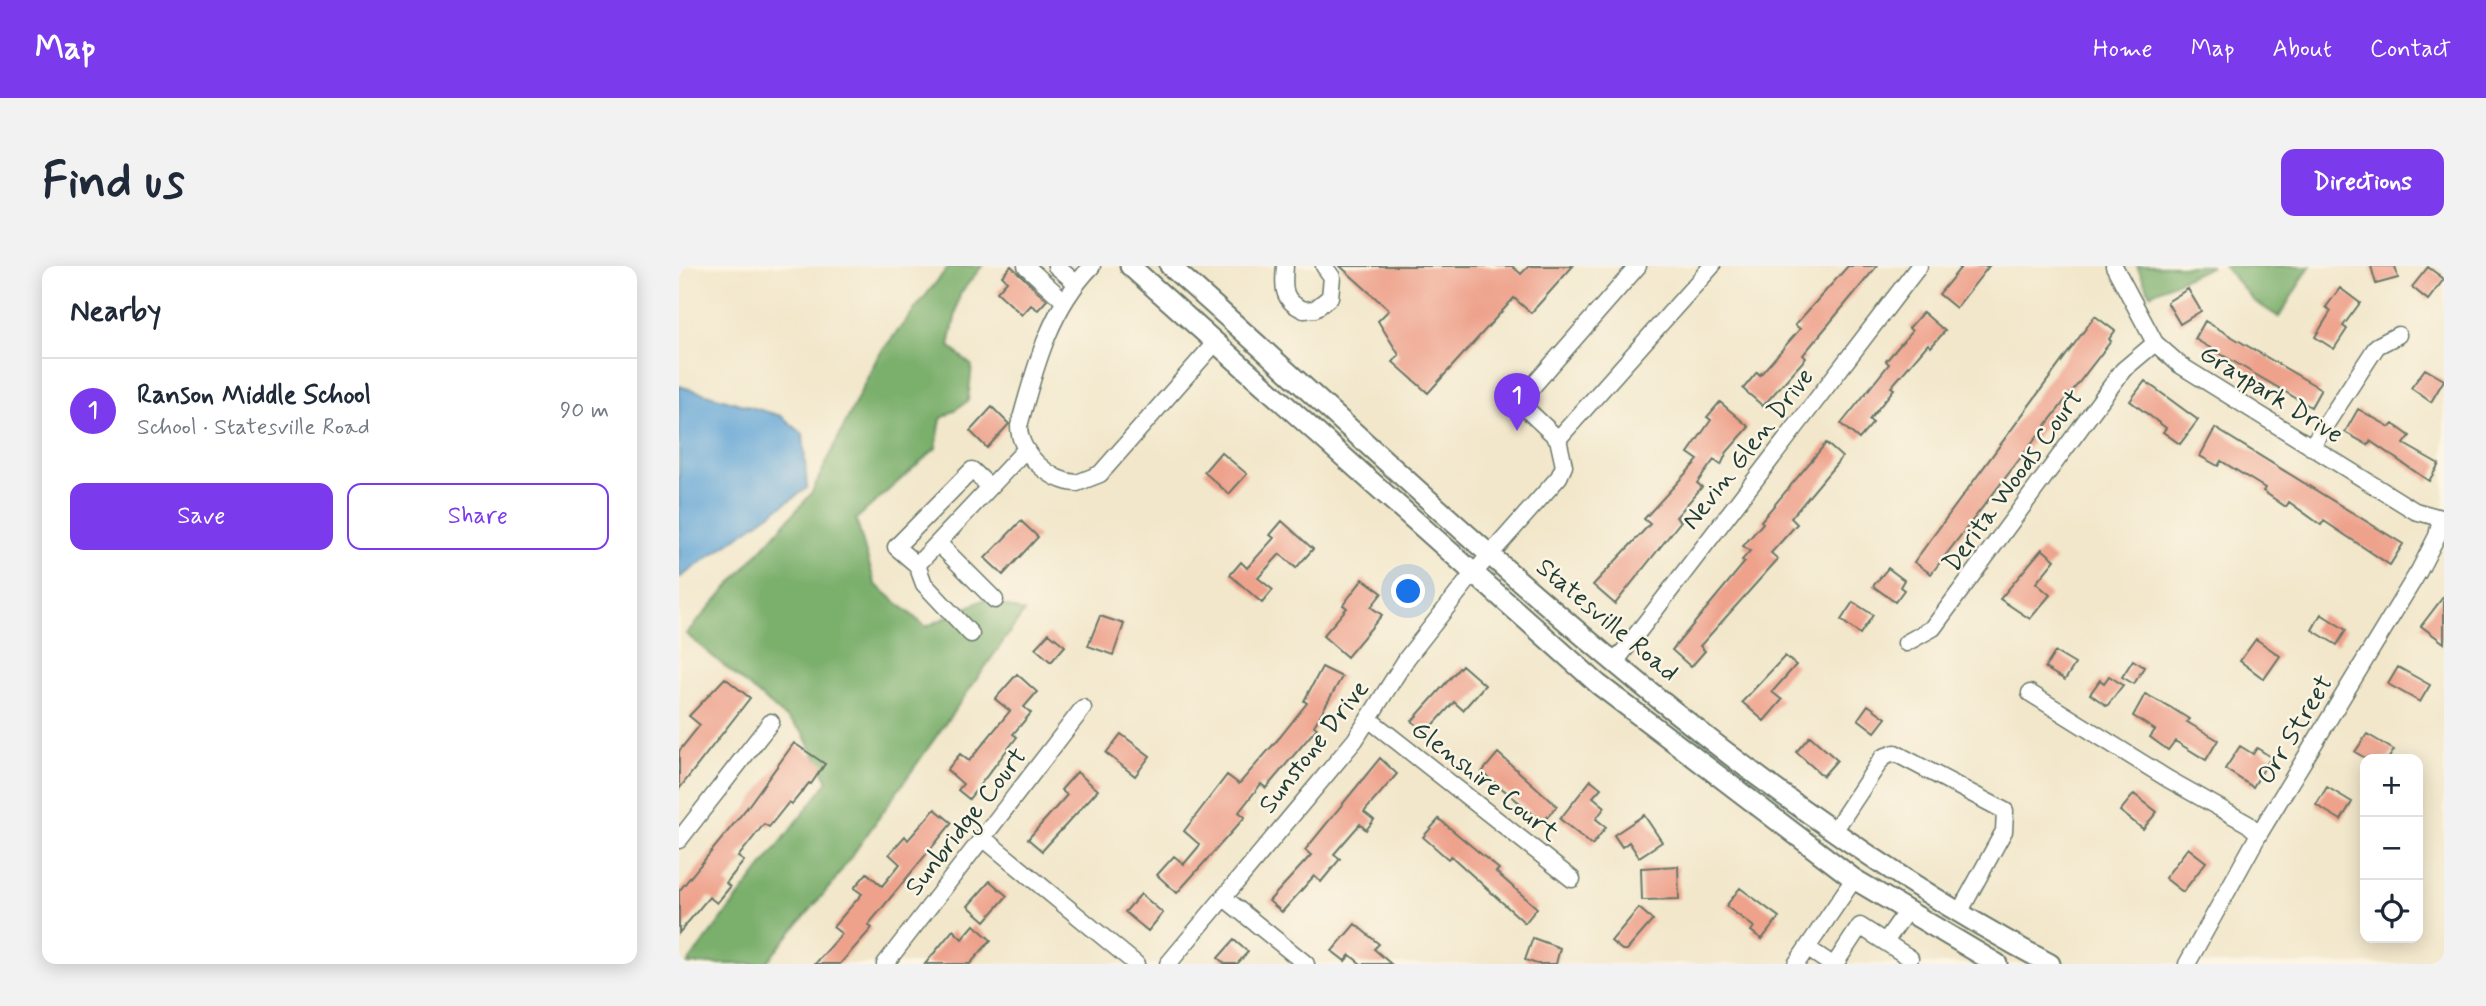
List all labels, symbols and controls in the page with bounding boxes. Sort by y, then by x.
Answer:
text: Map [35,27,95,71]
text: Home [2093,34,2153,65]
text: Map [2191,34,2235,65]
text: About [2273,34,2332,65]
text: Contact [2370,34,2451,65]
button: Directions [2281,149,2444,216]
text: Find us [42,150,185,215]
text: Nearby [70,292,161,331]
street label: Graypark Drive [2193,337,2349,452]
street label: Nevin Glen Drive [1675,361,1822,537]
pin: 1 [1494,373,1540,431]
text: Ranson Middle School [137,379,371,413]
street label: Derita Woods Court [1936,383,2091,579]
text: 1 [88,396,98,426]
text: 90 m [560,396,609,426]
text: School · Statesville Road [137,413,370,443]
button: Save [70,483,333,550]
button: Share [347,483,609,550]
street label: Statesville Road [1528,551,1685,690]
your location [1391,574,1425,608]
street label: Orr Street [2250,669,2342,791]
street label: Sunstone Drive [1252,673,1378,821]
street label: Glenshire Court [1404,713,1566,850]
street label: Sunbridge Court [898,741,1037,905]
map controls [2360,754,2423,943]
button: + [2360,754,2423,817]
button: − [2360,817,2423,880]
button: locate [2360,880,2423,943]

